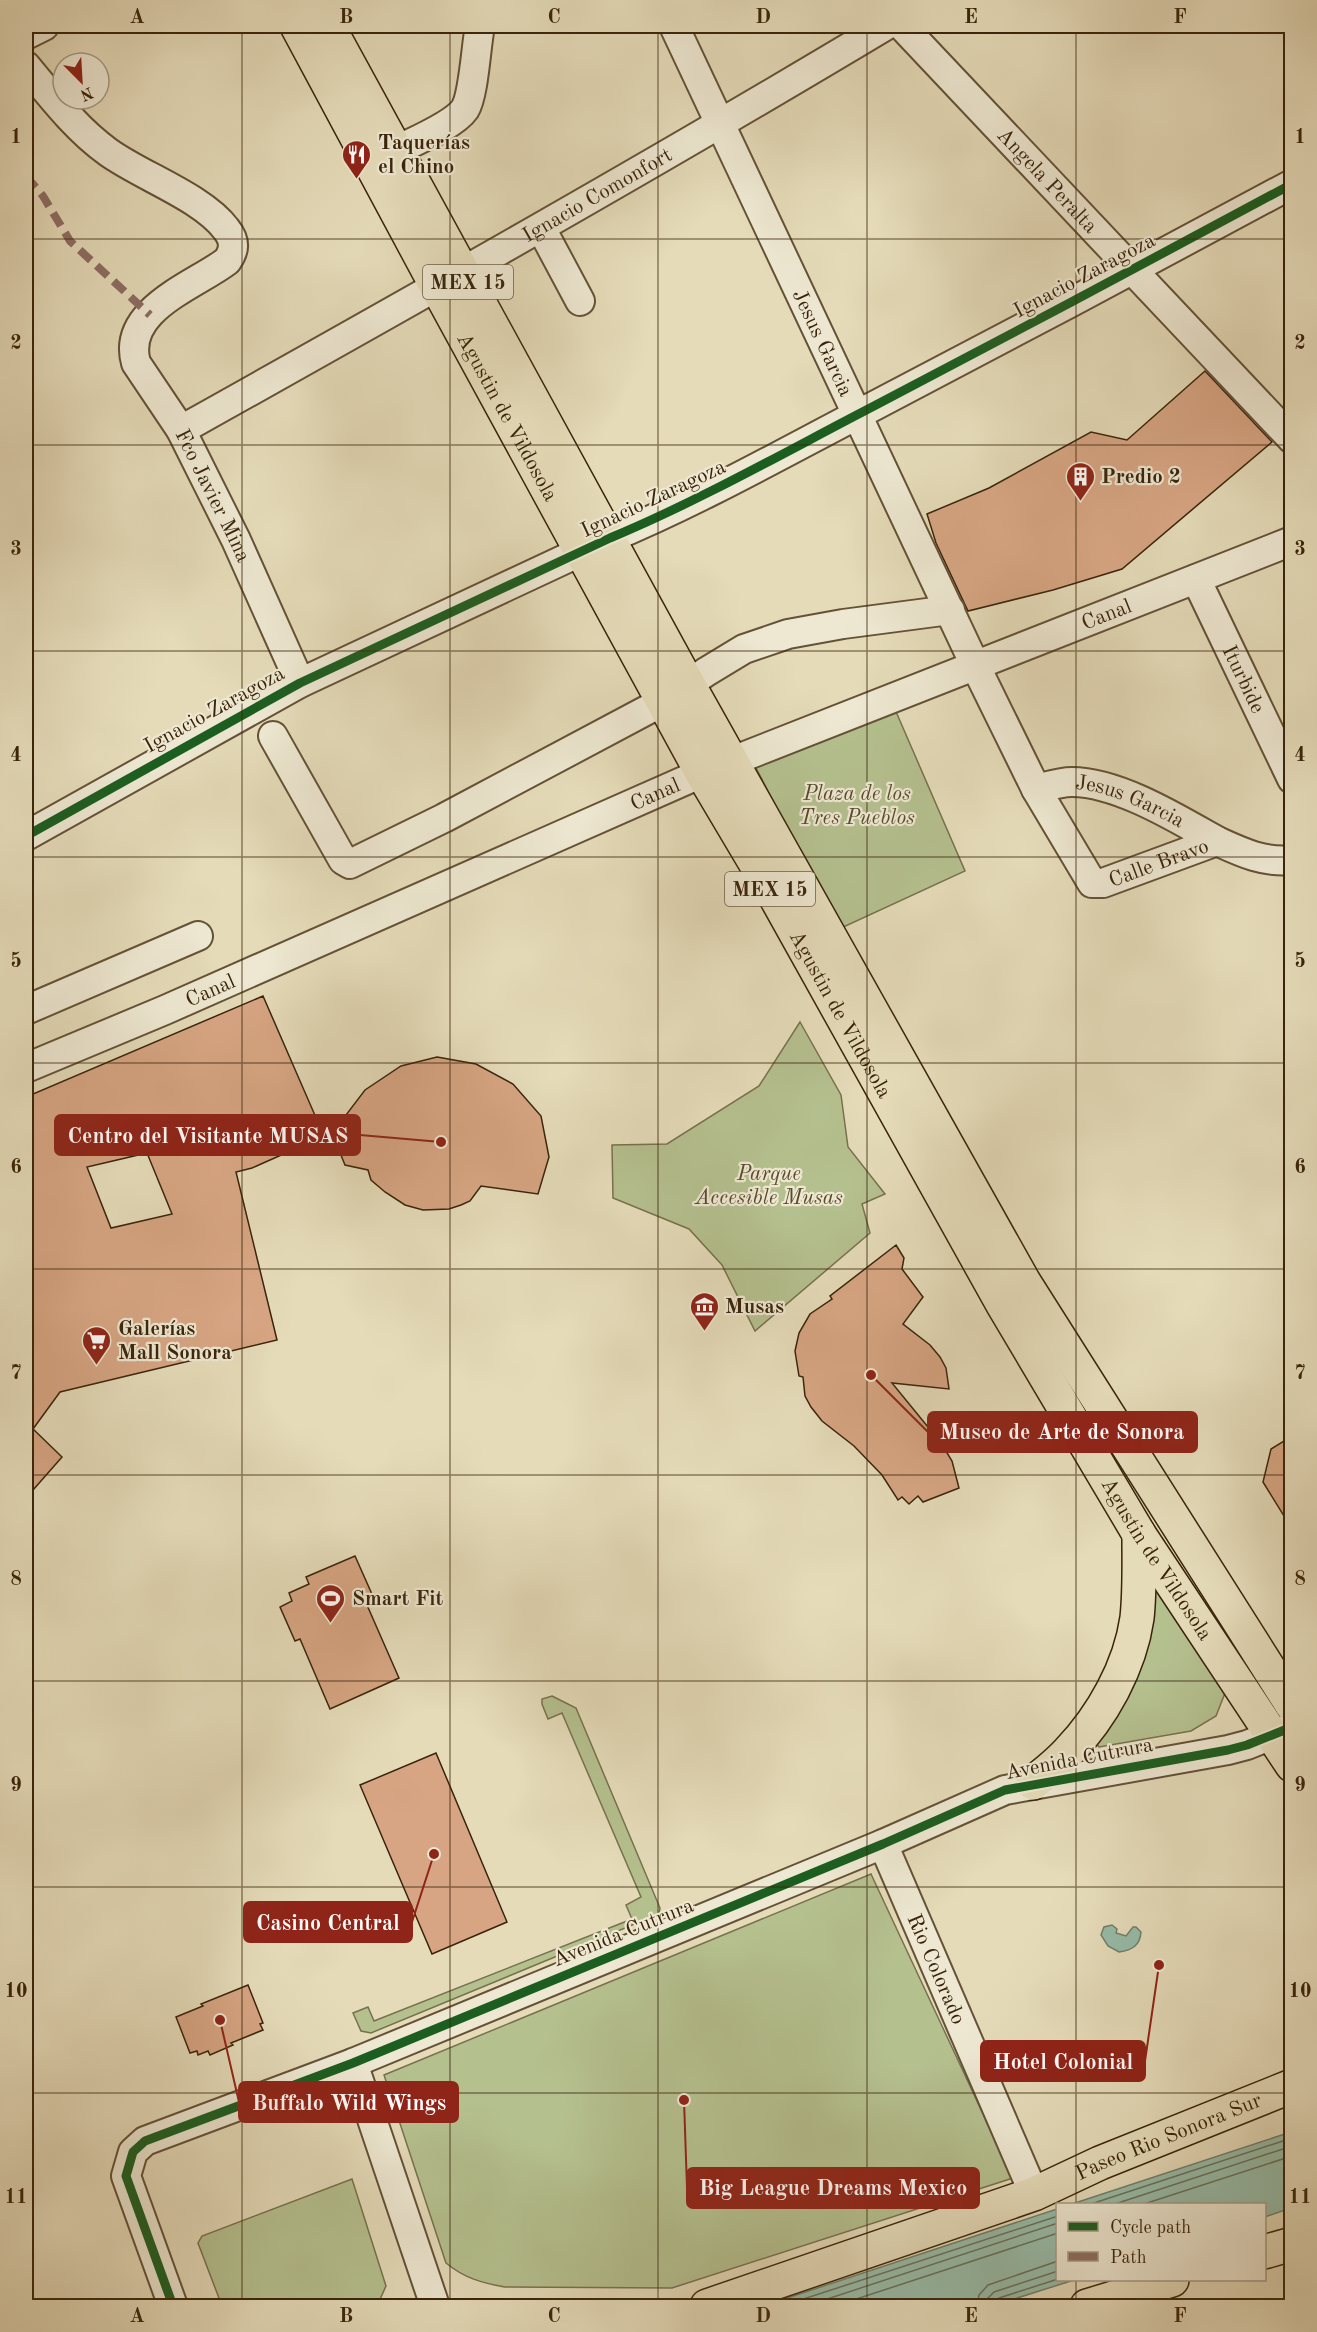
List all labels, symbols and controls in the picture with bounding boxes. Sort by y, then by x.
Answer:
text: A [129,8,145,28]
text: B [339,8,353,28]
text: C [547,8,561,28]
text: D [755,8,771,28]
text: E [964,8,978,28]
text: F [1173,8,1187,28]
north arrow [51,51,111,111]
text: N [77,83,95,103]
street label: Angela Peralta [992,125,1101,238]
text: 1 [10,128,22,148]
text: 1 [1294,128,1306,148]
place label: Taquerías el Chino [378,133,470,178]
restaurant icon: Taquerías el Chino [341,138,373,180]
street label: Ignacio Comonfort [519,145,676,247]
street label: Ignacio Zaragoza [1011,230,1159,322]
road number: MEX 15 [423,265,513,299]
street label: Jesus Garcia [788,286,856,400]
street label: Agustin de Vildosola [452,330,561,505]
text: 2 [10,334,22,354]
text: 2 [1294,334,1306,354]
street label: Fco Javier Mina [170,426,253,565]
street label: Ignacio Zaragoza [578,457,729,542]
building icon: Predio 2 [1064,460,1096,502]
place label: Predio 2 [1101,467,1181,488]
text: 3 [10,540,22,560]
text: 3 [1294,540,1306,560]
street label: Canal [1079,596,1135,635]
street label: Iturbide [1218,642,1268,717]
street label: Ignacio Zaragoza [141,663,288,758]
text: 4 [10,746,22,766]
text: 4 [1294,746,1306,766]
street label: Jesus Garcia [1074,773,1187,832]
street label: Canal [627,775,684,815]
park label: Plaza de los Tres Pueblos [799,784,915,829]
street label: Calle Bravo [1106,836,1212,892]
road number: MEX 15 [725,872,815,906]
street label: Agustin de Vildosola [785,928,895,1102]
text: 5 [10,951,22,972]
text: 5 [1294,951,1306,972]
street label: Canal [183,971,239,1012]
callout: Centro del Visitante MUSAS [55,1115,360,1155]
text: Centro del Visitante MUSAS [68,1126,348,1148]
text: 6 [10,1158,22,1178]
text: 6 [1294,1158,1306,1178]
park label: Parque Accesible Musas [694,1164,843,1209]
museum icon: Musas [688,1290,720,1332]
place label: Musas [725,1297,784,1318]
place label: Galerías Mall Sonora [118,1319,232,1364]
supermarket icon: Galerías Mall Sonora [81,1324,113,1366]
text: 7 [10,1364,22,1384]
text: 7 [1294,1364,1306,1384]
callout: Museo de Arte de Sonora [928,1412,1197,1452]
text: Museo de Arte de Sonora [940,1422,1185,1444]
street label: Agustin de Vildosola [1096,1475,1215,1645]
text: 8 [10,1570,22,1590]
text: 8 [1294,1570,1306,1590]
sports icon: Smart Fit [315,1582,347,1624]
place label: Smart Fit [352,1589,443,1610]
street label: Avenida Cutrura [1004,1735,1155,1784]
text: 9 [10,1776,22,1796]
text: 9 [1294,1776,1306,1796]
street label: Avenida Cutrura [550,1896,697,1971]
callout: Casino Central [244,1902,412,1942]
street label: Rio Colorado [902,1911,969,2028]
text: Casino Central [256,1913,400,1935]
text: 10 [4,1982,28,2002]
text: 10 [1288,1982,1312,2002]
callout: Hotel Colonial [981,2041,1145,2081]
text: Hotel Colonial [993,2052,1134,2074]
callout: Buffalo Wild Wings [239,2082,458,2122]
street label: Paseo Rio Sonora Sur [1073,2090,1265,2185]
text: Buffalo Wild Wings [252,2093,446,2115]
callout: Big League Dreams Mexico [687,2168,979,2208]
text: Big League Dreams Mexico [699,2178,967,2200]
text: 11 [4,2188,28,2208]
text: 11 [1288,2188,1312,2208]
legend [1056,2203,1266,2281]
text: Cycle path [1110,2219,1191,2237]
text: Path [1110,2249,1147,2267]
text: A [129,2307,145,2327]
text: B [339,2307,353,2327]
text: C [547,2307,561,2327]
text: D [755,2307,771,2327]
text: E [964,2307,978,2327]
text: F [1173,2307,1187,2327]

